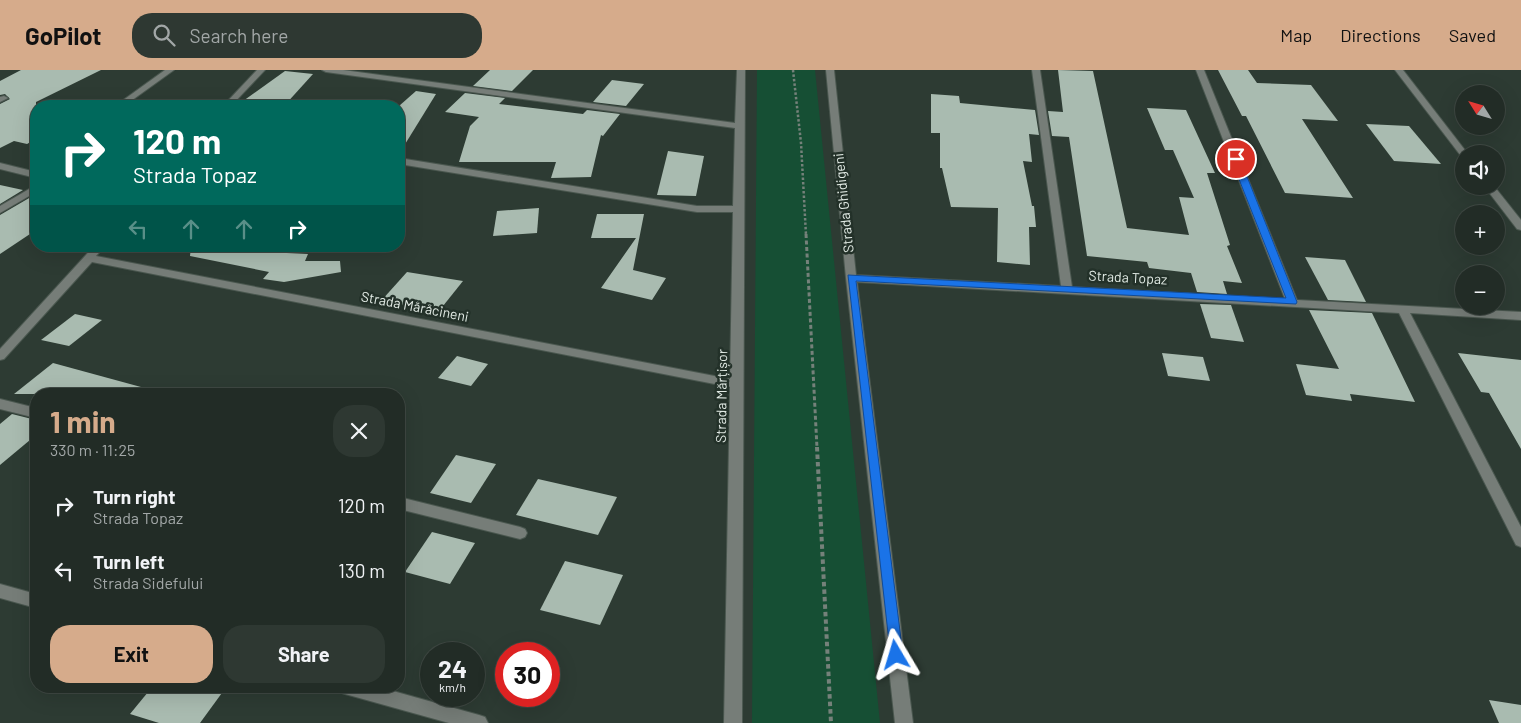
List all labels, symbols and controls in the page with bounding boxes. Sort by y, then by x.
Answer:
search box [132,13,482,58]
text: GoPilot [25,21,102,50]
icon: search [150,21,178,49]
text: Search here [190,24,288,47]
text: Map [1280,24,1312,46]
text: Directions [1340,24,1421,46]
text: Saved [1449,24,1496,46]
north arrow [1455,85,1505,135]
map controls [1455,85,1505,315]
text: 120 m [133,119,221,161]
icon: right [50,120,115,185]
pin [1215,138,1257,180]
icon: arrive [1222,145,1250,173]
button: sound [1455,145,1505,195]
street label: Strada Ghidigeni [829,152,857,254]
text: Strada Topaz [133,161,257,187]
button: + [1455,205,1505,255]
icon: left [124,215,152,243]
icon: ahead [177,215,205,243]
icon: ahead [230,215,258,243]
icon: right [283,215,311,243]
button: − [1455,265,1505,315]
street label: Strada Topaz [1088,266,1168,288]
street label: Strada Mărăcineni [360,287,470,325]
street label: Strada Mărțișor [712,349,730,443]
text: 1 min [50,403,116,439]
button: close [333,405,385,457]
text: 330 m · 11:25 [50,440,135,459]
text: Turn right [93,485,175,508]
icon: right [50,492,78,520]
text: 120 m [338,494,385,517]
text: Strada Topaz [93,508,183,527]
text: Turn left [93,550,164,573]
icon: left [50,557,78,585]
text: 130 m [338,559,385,582]
text: Strada Sidefului [93,573,203,592]
button: Exit [50,625,213,683]
button: Share [223,625,385,683]
position arrow [869,628,921,680]
speed limit sign: 30 [495,642,560,707]
text: 24 [438,653,467,683]
text: km/h [439,680,466,694]

